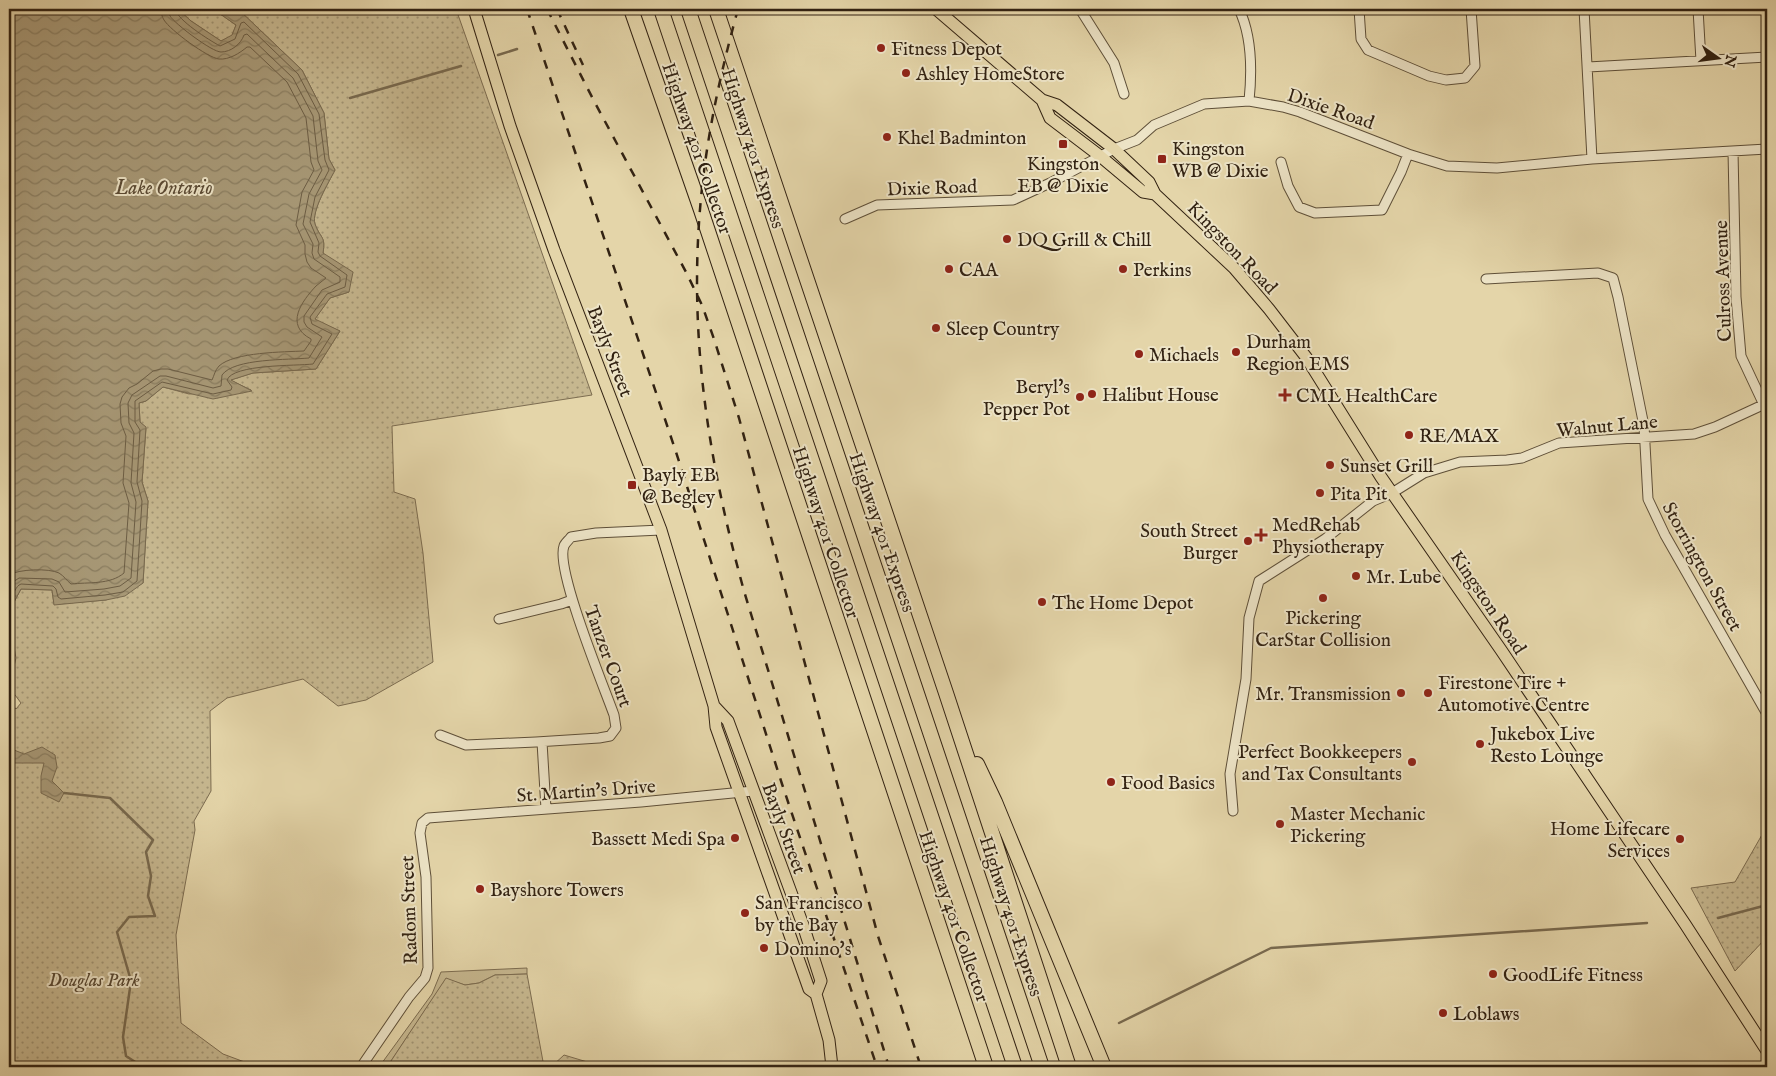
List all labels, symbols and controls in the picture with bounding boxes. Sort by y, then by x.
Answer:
north arrow [1694,32,1744,82]
place label: Fitness Depot [891,38,1002,62]
marker: Fitness Depot [875,42,887,54]
text: N [1719,52,1740,69]
street label: Highway 401 Collector [655,60,737,238]
place label: Ashley HomeStore [915,63,1065,87]
street label: Highway 401 Express [715,66,789,232]
marker: Ashley HomeStore [900,67,912,79]
street label: Dixie Road [1284,84,1378,136]
place label: Khel Badminton [897,127,1026,151]
marker: Khel Badminton [881,131,893,143]
marker: Kingston EB @ Dixie [1057,138,1069,150]
place label: Kingston WB @ Dixie [1172,138,1269,184]
place label: Kingston EB @ Dixie [1017,153,1109,199]
marker: Kingston WB @ Dixie [1156,153,1168,165]
street label: Dixie Road [886,175,979,203]
water label: Lake Ontario [114,176,213,201]
street label: Kingston Road [1181,197,1282,300]
street label: Culross Avenue [1710,220,1738,342]
place label: DQ Grill & Chill [1017,229,1152,253]
marker: DQ Grill & Chill [1001,233,1013,245]
place label: CAA [959,259,999,283]
place label: Perkins [1133,259,1191,283]
marker: CAA [943,263,955,275]
marker: Perkins [1117,263,1129,275]
street label: Bayly Street [581,303,638,401]
place label: Sleep Country [946,318,1060,342]
marker: Sleep Country [930,322,942,334]
place label: Durham Region EMS [1246,331,1350,377]
place label: Michaels [1149,344,1219,368]
marker: Durham Region EMS [1230,346,1242,358]
marker: Michaels [1133,348,1145,360]
place label: Beryl's Pepper Pot [983,376,1070,422]
place label: Halibut House [1102,384,1219,408]
place label: CML HealthCare [1296,385,1438,409]
marker: Halibut House [1086,388,1098,400]
marker: CML HealthCare [1278,388,1292,402]
marker: Beryl's Pepper Pot [1074,391,1086,403]
street label: Walnut Lane [1556,411,1659,443]
place label: RE/MAX [1419,425,1500,449]
marker: RE/MAX [1403,429,1415,441]
street label: Highway 401 Collector [786,443,864,622]
street label: Highway 401 Express [843,450,920,616]
place label: Sunset Grill [1340,455,1434,479]
marker: Sunset Grill [1324,459,1336,471]
place label: Bayly EB @ Begley [642,464,716,510]
marker: Bayly EB @ Begley [626,479,638,491]
place label: Pita Pit [1330,483,1388,507]
marker: Pita Pit [1314,487,1326,499]
street label: Storrington Street [1656,498,1747,636]
place label: MedRehab Physiotherapy [1272,514,1385,560]
place label: South Street Burger [1140,520,1238,566]
marker: MedRehab Physiotherapy [1254,528,1268,542]
marker: South Street Burger [1242,535,1254,547]
street label: Kingston Road [1444,547,1531,660]
place label: Mr. Lube [1366,566,1441,590]
marker: Mr. Lube [1350,570,1362,582]
place label: The Home Depot [1052,592,1194,616]
marker: Pickering CarStar Collision [1317,592,1329,604]
marker: The Home Depot [1036,596,1048,608]
street label: Tanzer Court [578,603,637,711]
place label: Pickering CarStar Collision [1255,607,1391,653]
place label: Firestone Tire + Automotive Centre [1437,672,1590,718]
place label: Mr. Transmission [1255,683,1391,707]
marker: Mr. Transmission [1395,687,1407,699]
marker: Firestone Tire + Automotive Centre [1422,687,1434,699]
place label: Jukebox Live Resto Lounge [1488,723,1604,769]
marker: Jukebox Live Resto Lounge [1474,738,1486,750]
place label: Perfect Bookkeepers and Tax Consultants [1238,741,1402,787]
marker: Perfect Bookkeepers and Tax Consultants [1406,756,1418,768]
place label: Food Basics [1121,772,1215,796]
street label: St. Martin's Drive [516,775,657,809]
marker: Food Basics [1105,776,1117,788]
street label: Bayly Street [756,780,811,878]
place label: Master Mechanic Pickering [1290,803,1425,849]
marker: Master Mechanic Pickering [1274,818,1286,830]
place label: Home Lifecare Services [1550,818,1670,864]
place label: Bassett Medi Spa [591,828,726,852]
street label: Highway 401 Collector [912,828,994,1006]
marker: Bassett Medi Spa [729,832,741,844]
marker: Home Lifecare Services [1674,833,1686,845]
street label: Highway 401 Express [973,834,1047,1000]
street label: Radom Street [396,855,424,965]
place label: Bayshore Towers [490,879,624,903]
marker: Bayshore Towers [474,883,486,895]
place label: San Francisco by the Bay [755,892,863,938]
marker: San Francisco by the Bay [739,907,751,919]
place label: Domino's [774,938,851,962]
marker: Domino's [758,942,770,954]
place label: GoodLife Fitness [1503,964,1643,988]
marker: GoodLife Fitness [1487,968,1499,980]
park label: Douglas Park [48,969,140,993]
place label: Loblaws [1453,1003,1519,1027]
marker: Loblaws [1437,1007,1449,1019]

